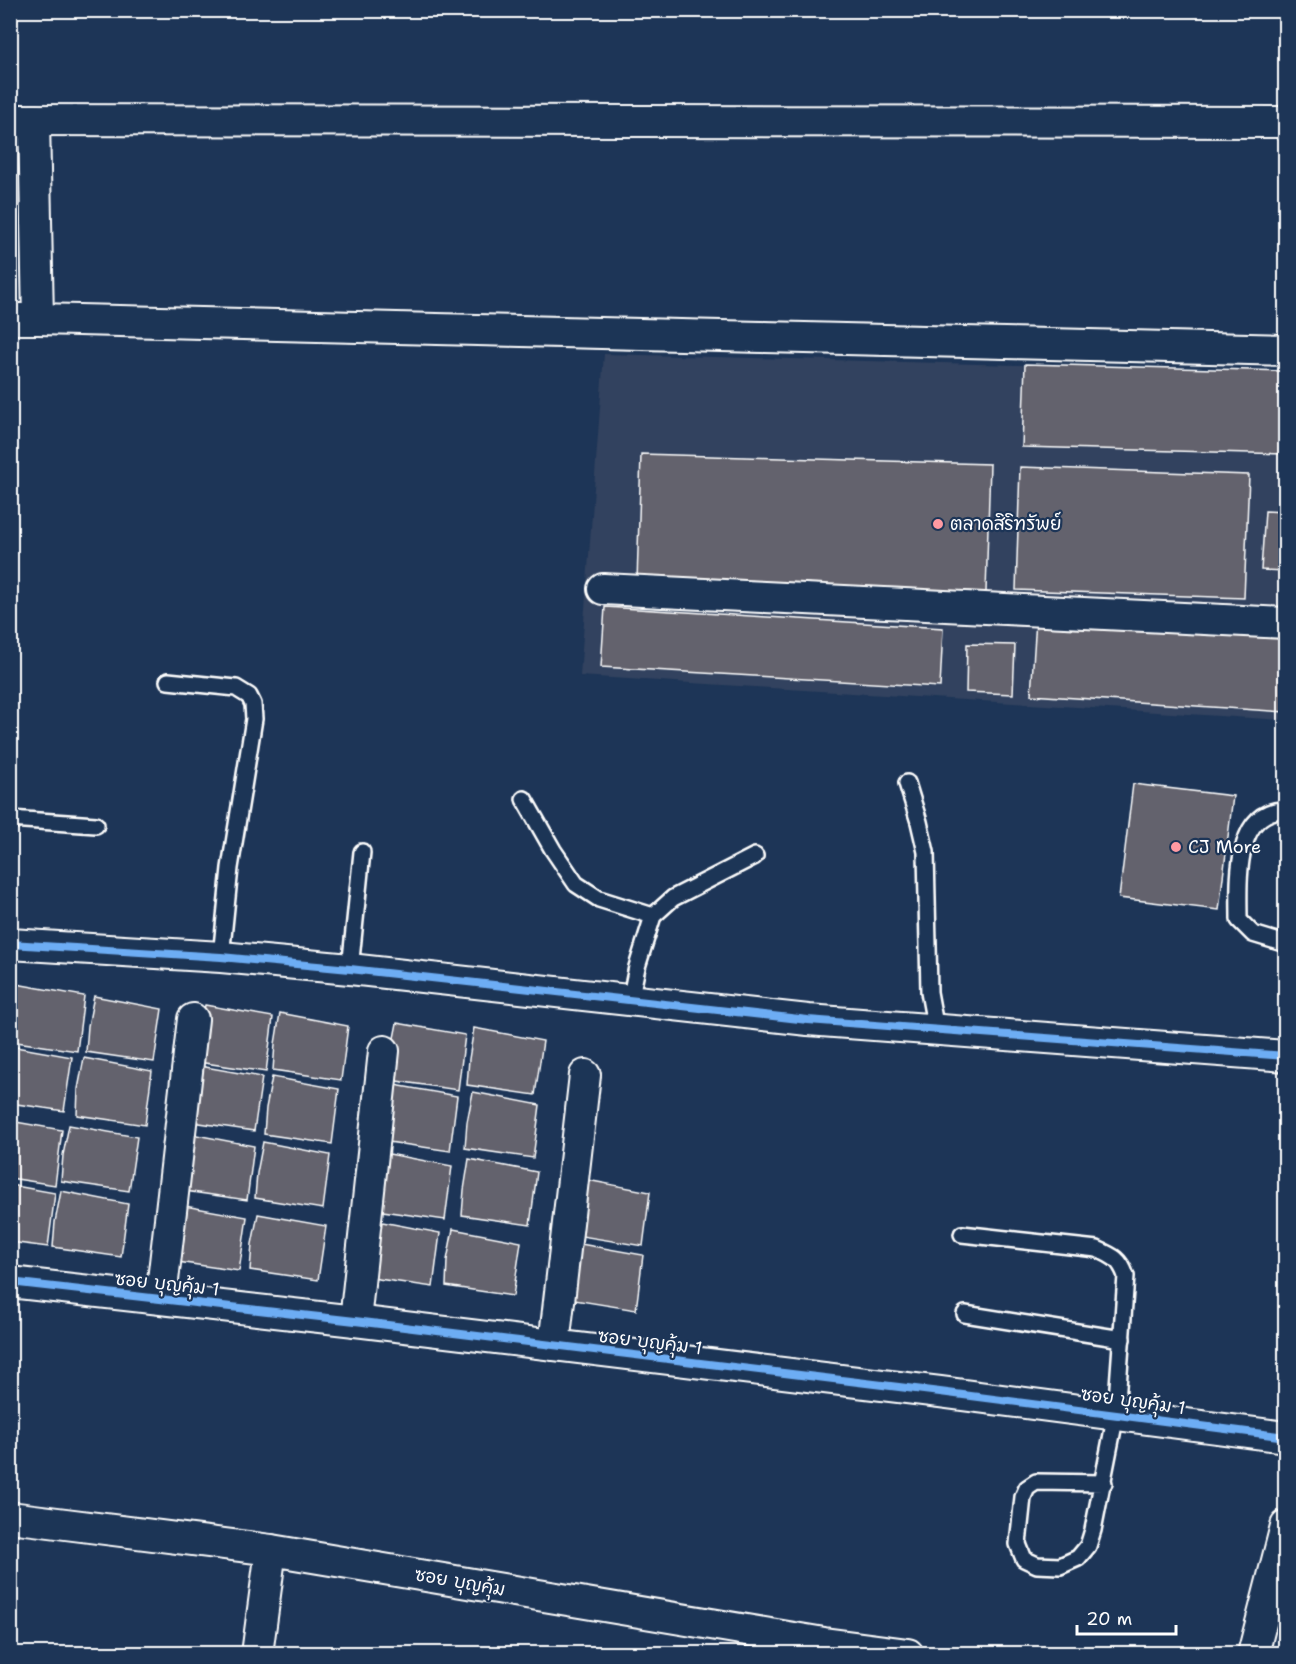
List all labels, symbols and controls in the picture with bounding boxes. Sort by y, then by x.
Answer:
place label: ตลาดสิริทรัพย์ [950,511,1062,536]
marker: ตลาดสิริทรัพย์ [931,517,945,531]
place label: CJ More [1188,835,1261,859]
marker: CJ More [1169,840,1183,854]
street label: ซอย บุญคุ้ม 1 [113,1267,221,1303]
street label: ซอย บุญคุ้ม 1 [596,1324,704,1362]
street label: ซอย บุญคุ้ม 1 [1079,1382,1187,1422]
street label: ซอย บุญคุ้ม [412,1562,507,1604]
scale bar [1077,1598,1176,1636]
text: 20 m [1086,1607,1132,1631]

